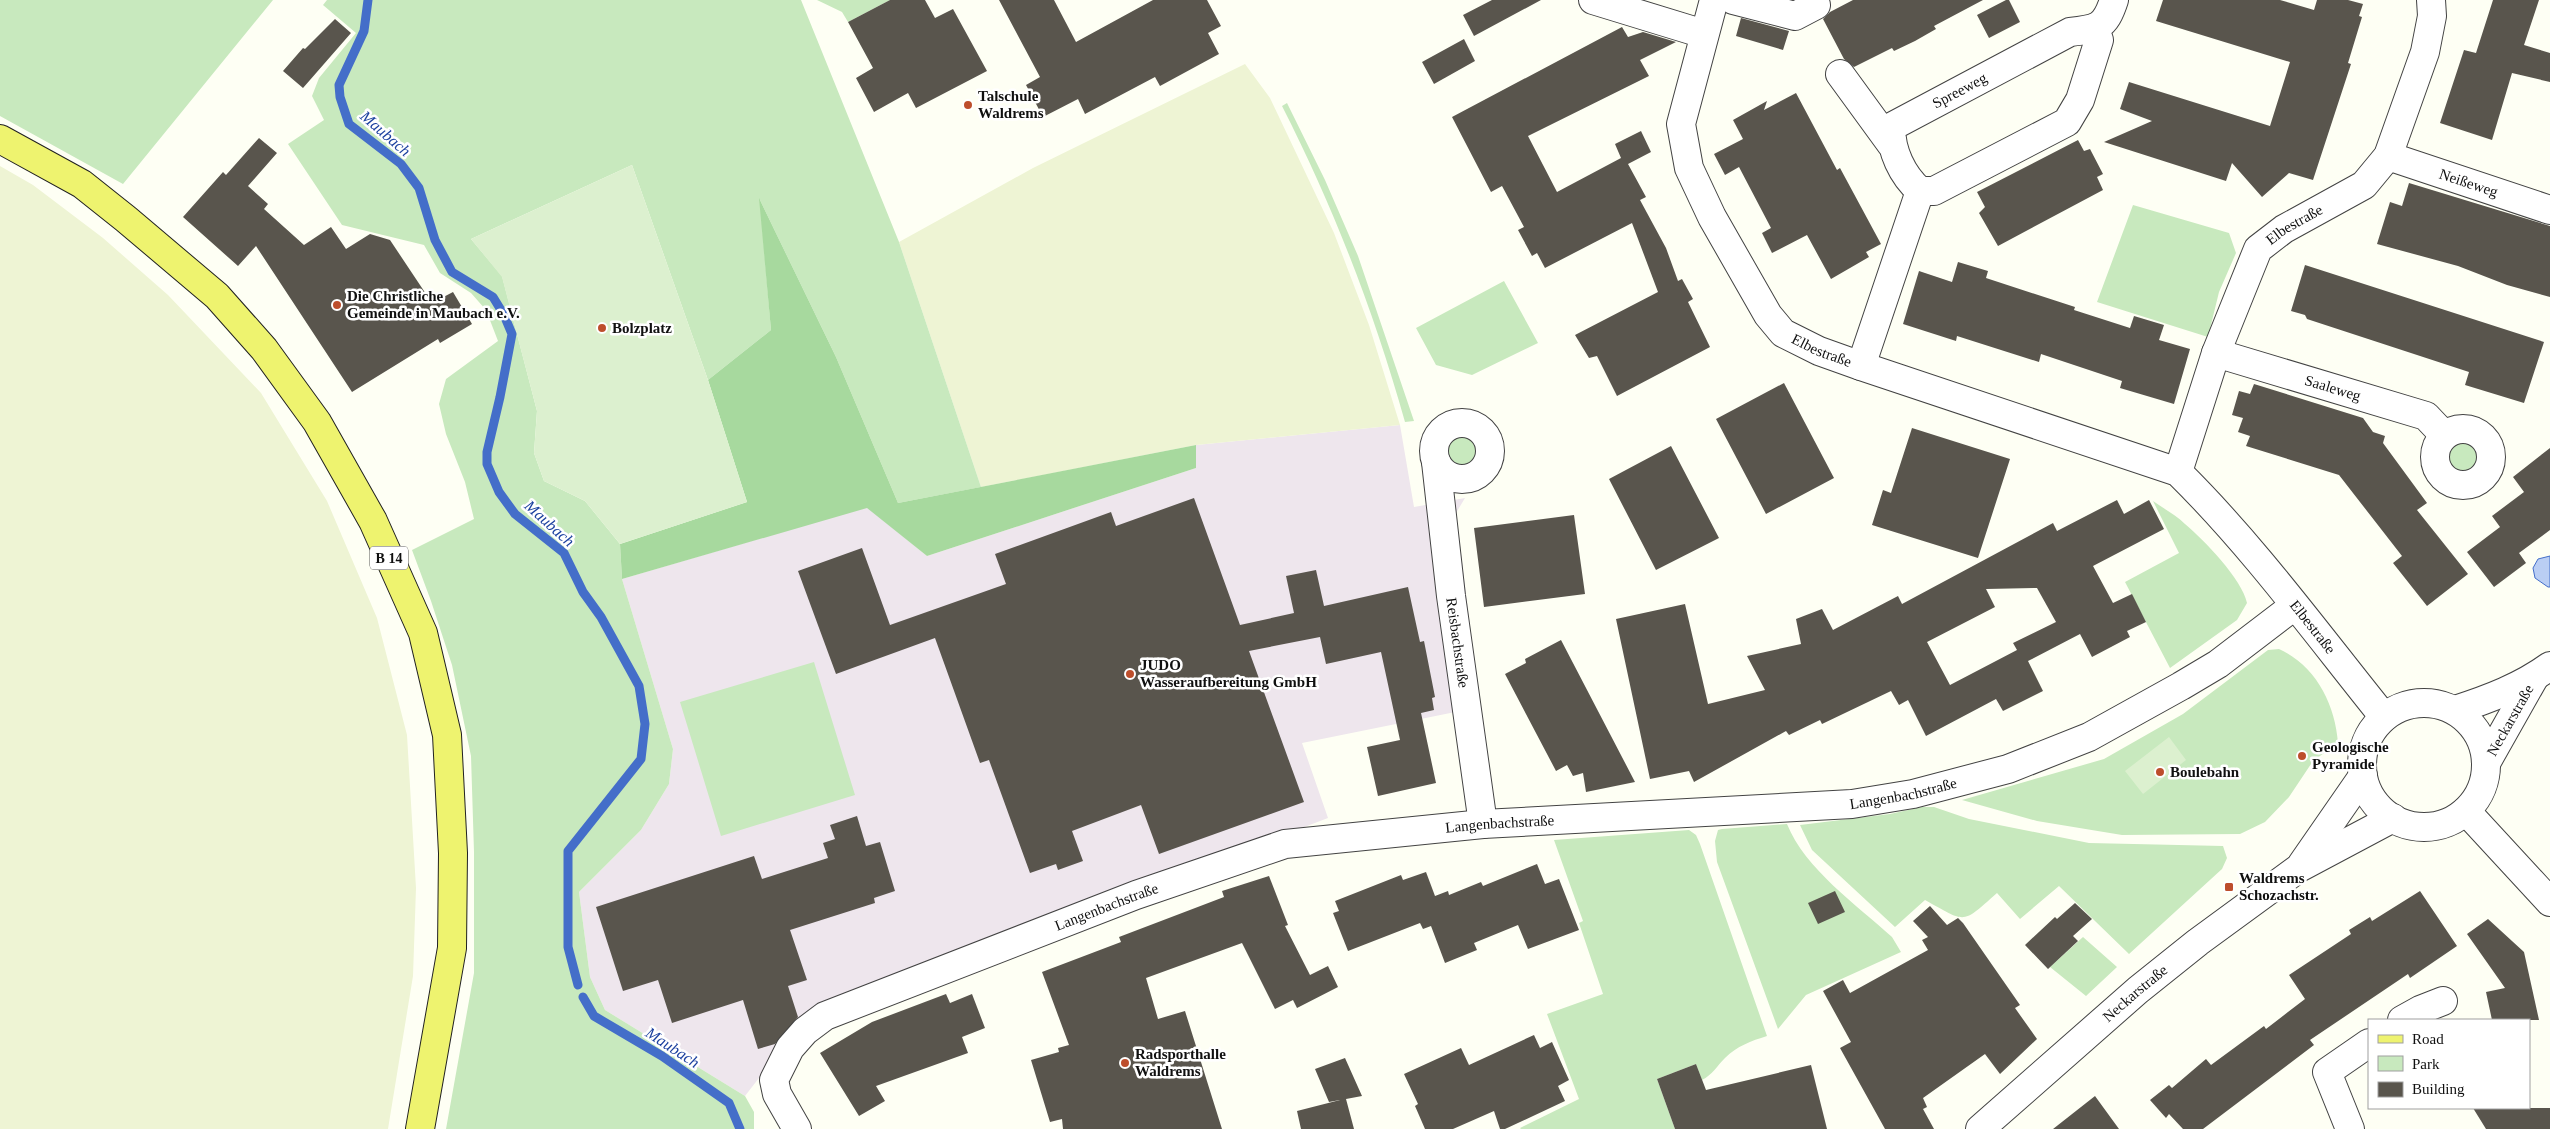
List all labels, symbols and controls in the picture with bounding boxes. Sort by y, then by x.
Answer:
street label: Spreeweg [1930,69,1990,112]
place label: Talschule Waldrems [978,88,1044,121]
marker: Talschule Waldrems [962,99,974,111]
water label: Maubach [357,106,414,160]
street label: Neißeweg [2437,166,2501,200]
street label: Elbestraße [2263,201,2326,248]
place label: Die Christliche Gemeinde in Maubach e.V. [347,288,520,321]
marker: Die Christliche Gemeinde in Maubach e.V. [331,299,343,311]
place label: Bolzplatz [612,320,672,336]
marker: Bolzplatz [596,322,608,334]
street label: Elbestraße [1789,331,1854,370]
street label: Saaleweg [2303,372,2363,404]
water label: Maubach [521,496,578,550]
road number: B 14 [370,546,408,570]
street label: Reisbachstraße [1443,597,1472,689]
street label: Elbestraße [2287,597,2339,657]
place label: JUDO Wasseraufbereitung GmbH [1140,657,1317,690]
marker: JUDO Wasseraufbereitung GmbH [1124,668,1136,680]
street label: Neckarstraße [2484,682,2537,759]
place label: Geologische Pyramide [2312,739,2389,772]
marker: Geologische Pyramide [2296,750,2308,762]
place label: Boulebahn [2170,764,2240,780]
marker: Boulebahn [2154,766,2166,778]
street label: Langenbachstraße [1848,775,1959,812]
street label: Langenbachstraße [1444,812,1555,836]
place label: Waldrems Schozachstr. [2239,870,2319,903]
street label: Langenbachstraße [1053,880,1160,934]
marker: Waldrems Schozachstr. [2223,881,2235,893]
street label: Neckarstraße [2100,962,2171,1025]
legend [2368,1019,2530,1109]
water label: Maubach [642,1023,703,1071]
text: Road [2412,1031,2444,1047]
place label: Radsporthalle Waldrems [1135,1046,1226,1079]
text: Park [2412,1056,2440,1072]
marker: Radsporthalle Waldrems [1119,1057,1131,1069]
text: Building [2412,1081,2465,1097]

